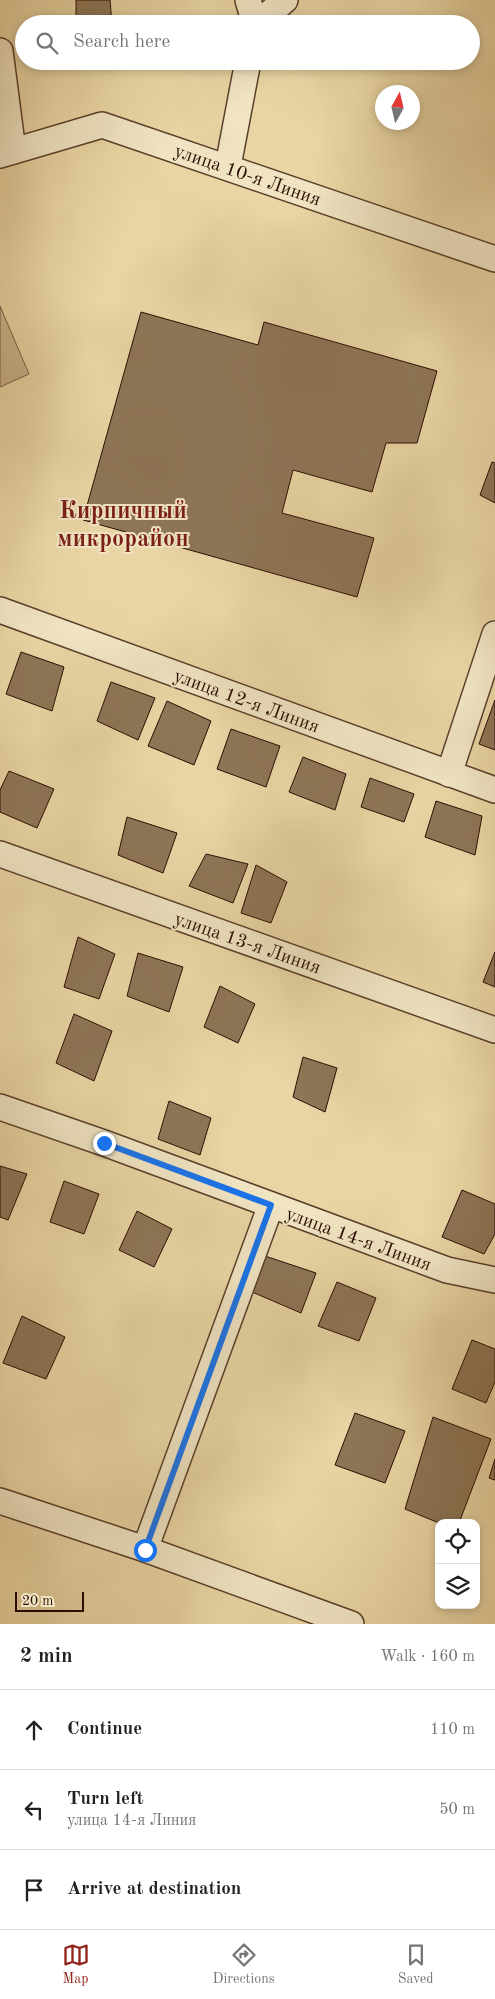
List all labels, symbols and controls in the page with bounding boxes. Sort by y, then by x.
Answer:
search box [15,15,480,70]
icon: search [33,29,61,57]
text: Search here [73,33,170,52]
north arrow [375,85,420,130]
street label: улица 10-я Линия [171,142,323,210]
district label: Кирпичный микрорайон [57,500,189,552]
street label: улица 12-я Линия [171,667,322,738]
street label: улица 13-я Линия [171,910,323,978]
route end [93,1132,116,1155]
street label: улица 14-я Линия [283,1205,434,1276]
map controls [435,1519,480,1609]
button: locate [435,1519,480,1564]
route start [134,1539,157,1562]
button: layers [435,1564,480,1609]
scale bar [15,1589,84,1612]
text: 20 m [22,1594,53,1608]
text: 2 min [20,1646,73,1667]
text: Walk · 160 m [380,1649,475,1665]
icon: ahead [20,1716,48,1744]
text: Continue [67,1720,142,1739]
text: 110 m [430,1722,475,1738]
text: Turn left [67,1790,144,1809]
icon: left [20,1796,48,1824]
text: 50 m [439,1802,475,1818]
text: улица 14-я Линия [67,1813,196,1829]
icon: arrive [20,1876,48,1904]
text: Arrive at destination [67,1880,241,1899]
tab: Map [62,1941,90,1988]
tab: Directions [213,1941,275,1988]
tab: Saved [398,1941,433,1988]

